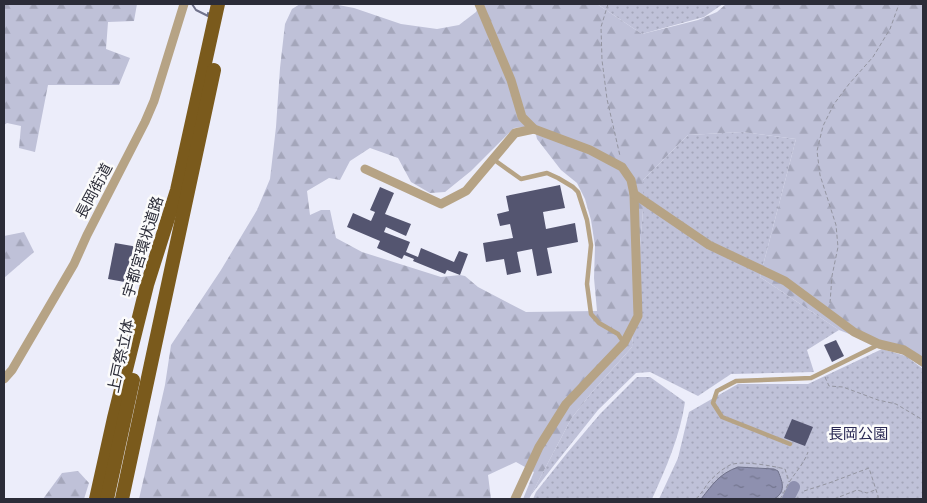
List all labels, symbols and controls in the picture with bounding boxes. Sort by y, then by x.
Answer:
street label: 長岡街道 [72,160,115,221]
street label: 宇都宮環状道路 [119,194,166,300]
street label: 上戸祭立体 [104,317,137,394]
park label: 長岡公園 [828,425,888,442]

